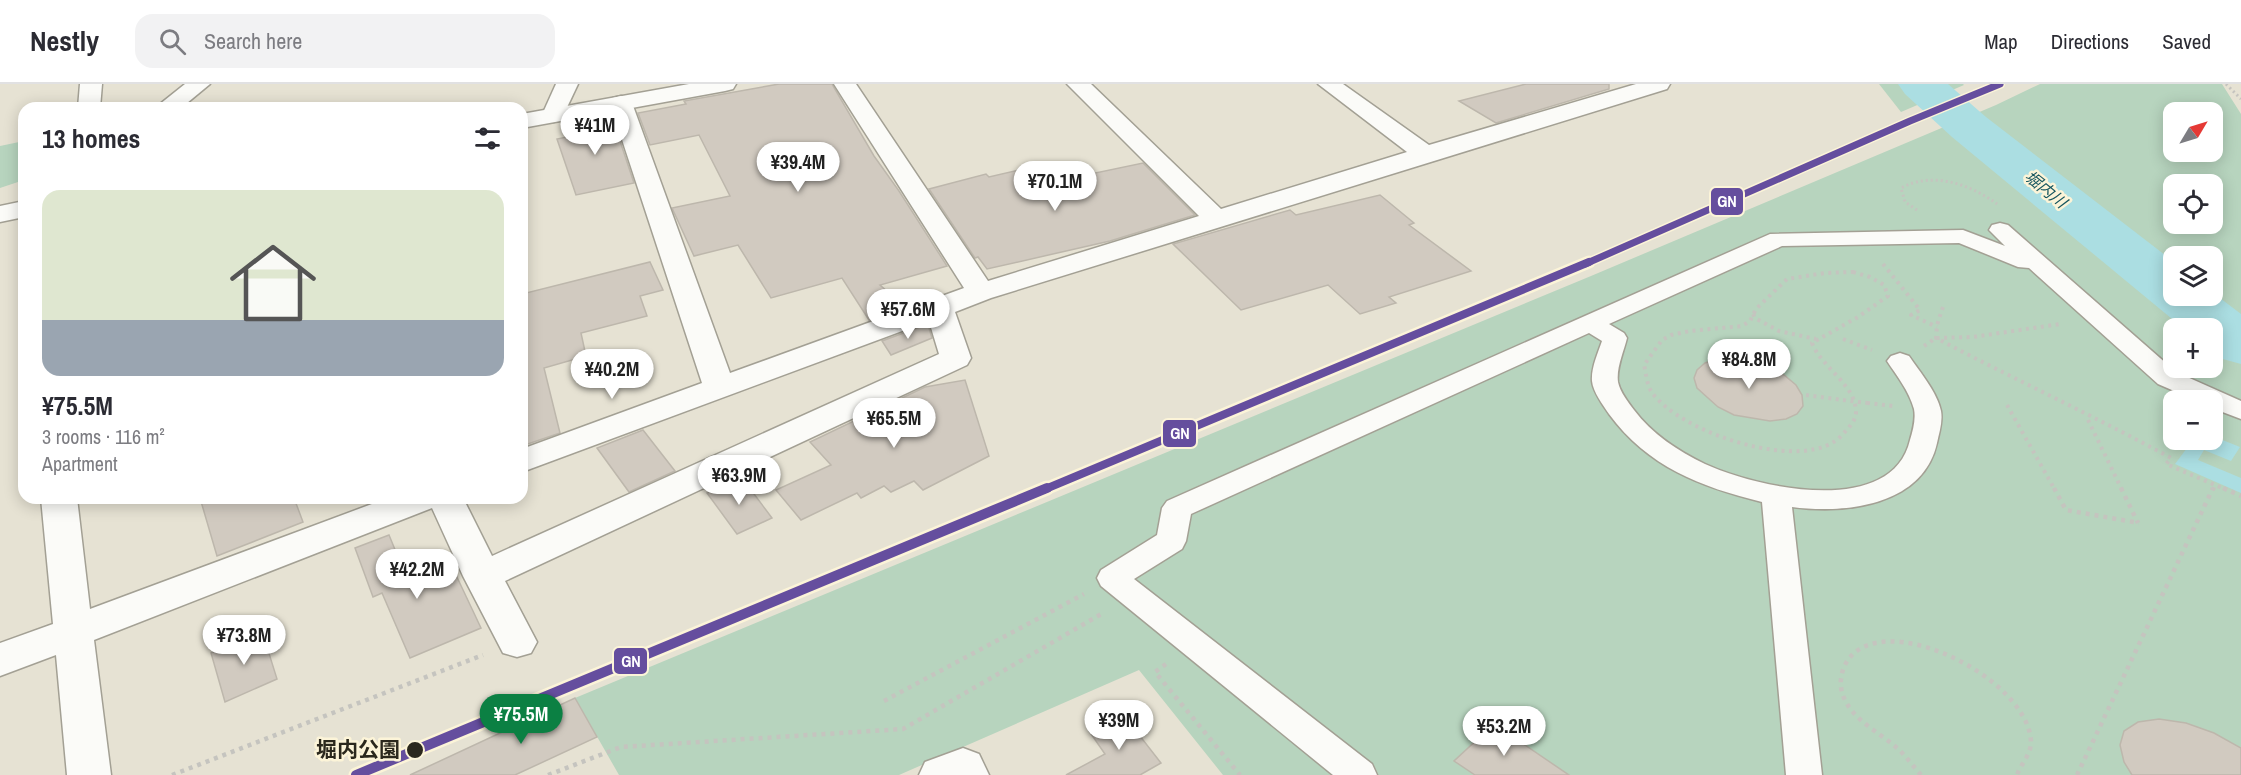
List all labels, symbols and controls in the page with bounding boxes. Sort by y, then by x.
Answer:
search box [135,14,555,68]
text: Nestly [30,22,99,60]
icon: search [156,25,189,58]
text: Search here [204,26,302,56]
text: Map [1984,27,2018,56]
text: Directions [2051,27,2129,56]
text: Saved [2162,27,2211,56]
north arrow [2163,102,2223,162]
map controls [2163,102,2223,450]
pin: ¥41M [559,105,631,156]
text: ¥41M [574,111,616,138]
text: 13 homes [42,121,140,156]
icon: filters [471,122,504,155]
pin: ¥39.4M [749,142,847,193]
text: ¥39.4M [771,148,825,175]
pin: ¥70.1M [1006,161,1104,212]
water label: 堀内川 [2020,165,2073,214]
text: ¥70.1M [1028,167,1082,194]
button: locate [2163,174,2223,234]
line badge: GN [1710,187,1744,216]
text: GN [1717,190,1737,212]
icon: home [219,229,327,337]
button: layers [2163,246,2223,306]
pin: ¥57.6M [859,289,957,340]
text: ¥57.6M [881,295,935,322]
button: + [2163,318,2223,378]
pin: ¥84.8M [1700,339,1798,390]
text: ¥84.8M [1722,345,1776,372]
pin: ¥40.2M [563,349,661,400]
text: ¥40.2M [585,355,639,382]
text: ¥75.5M [42,388,113,423]
button: − [2163,390,2223,450]
pin: ¥65.5M [845,398,943,449]
text: ¥65.5M [867,404,921,431]
line badge: GN [1162,419,1197,448]
text: GN [1170,422,1190,444]
text: 3 rooms · 116 m² [42,423,165,450]
text: Apartment [42,450,118,477]
pin: ¥63.9M [690,455,788,506]
text: ¥63.9M [712,461,766,488]
pin: ¥42.2M [368,549,466,600]
text: ¥42.2M [390,555,444,582]
pin: ¥73.8M [195,615,293,666]
text: ¥73.8M [217,621,271,648]
line badge: GN [613,647,648,675]
text: GN [621,650,641,672]
pin: ¥75.5M [472,694,570,745]
text: ¥75.5M [494,700,548,727]
pin: ¥39M [1083,700,1155,751]
text: ¥39M [1098,706,1140,733]
pin: ¥53.2M [1455,706,1553,757]
text: ¥53.2M [1477,712,1531,739]
place label: 堀内公園 [316,735,400,764]
marker: 堀内公園 [405,740,425,760]

